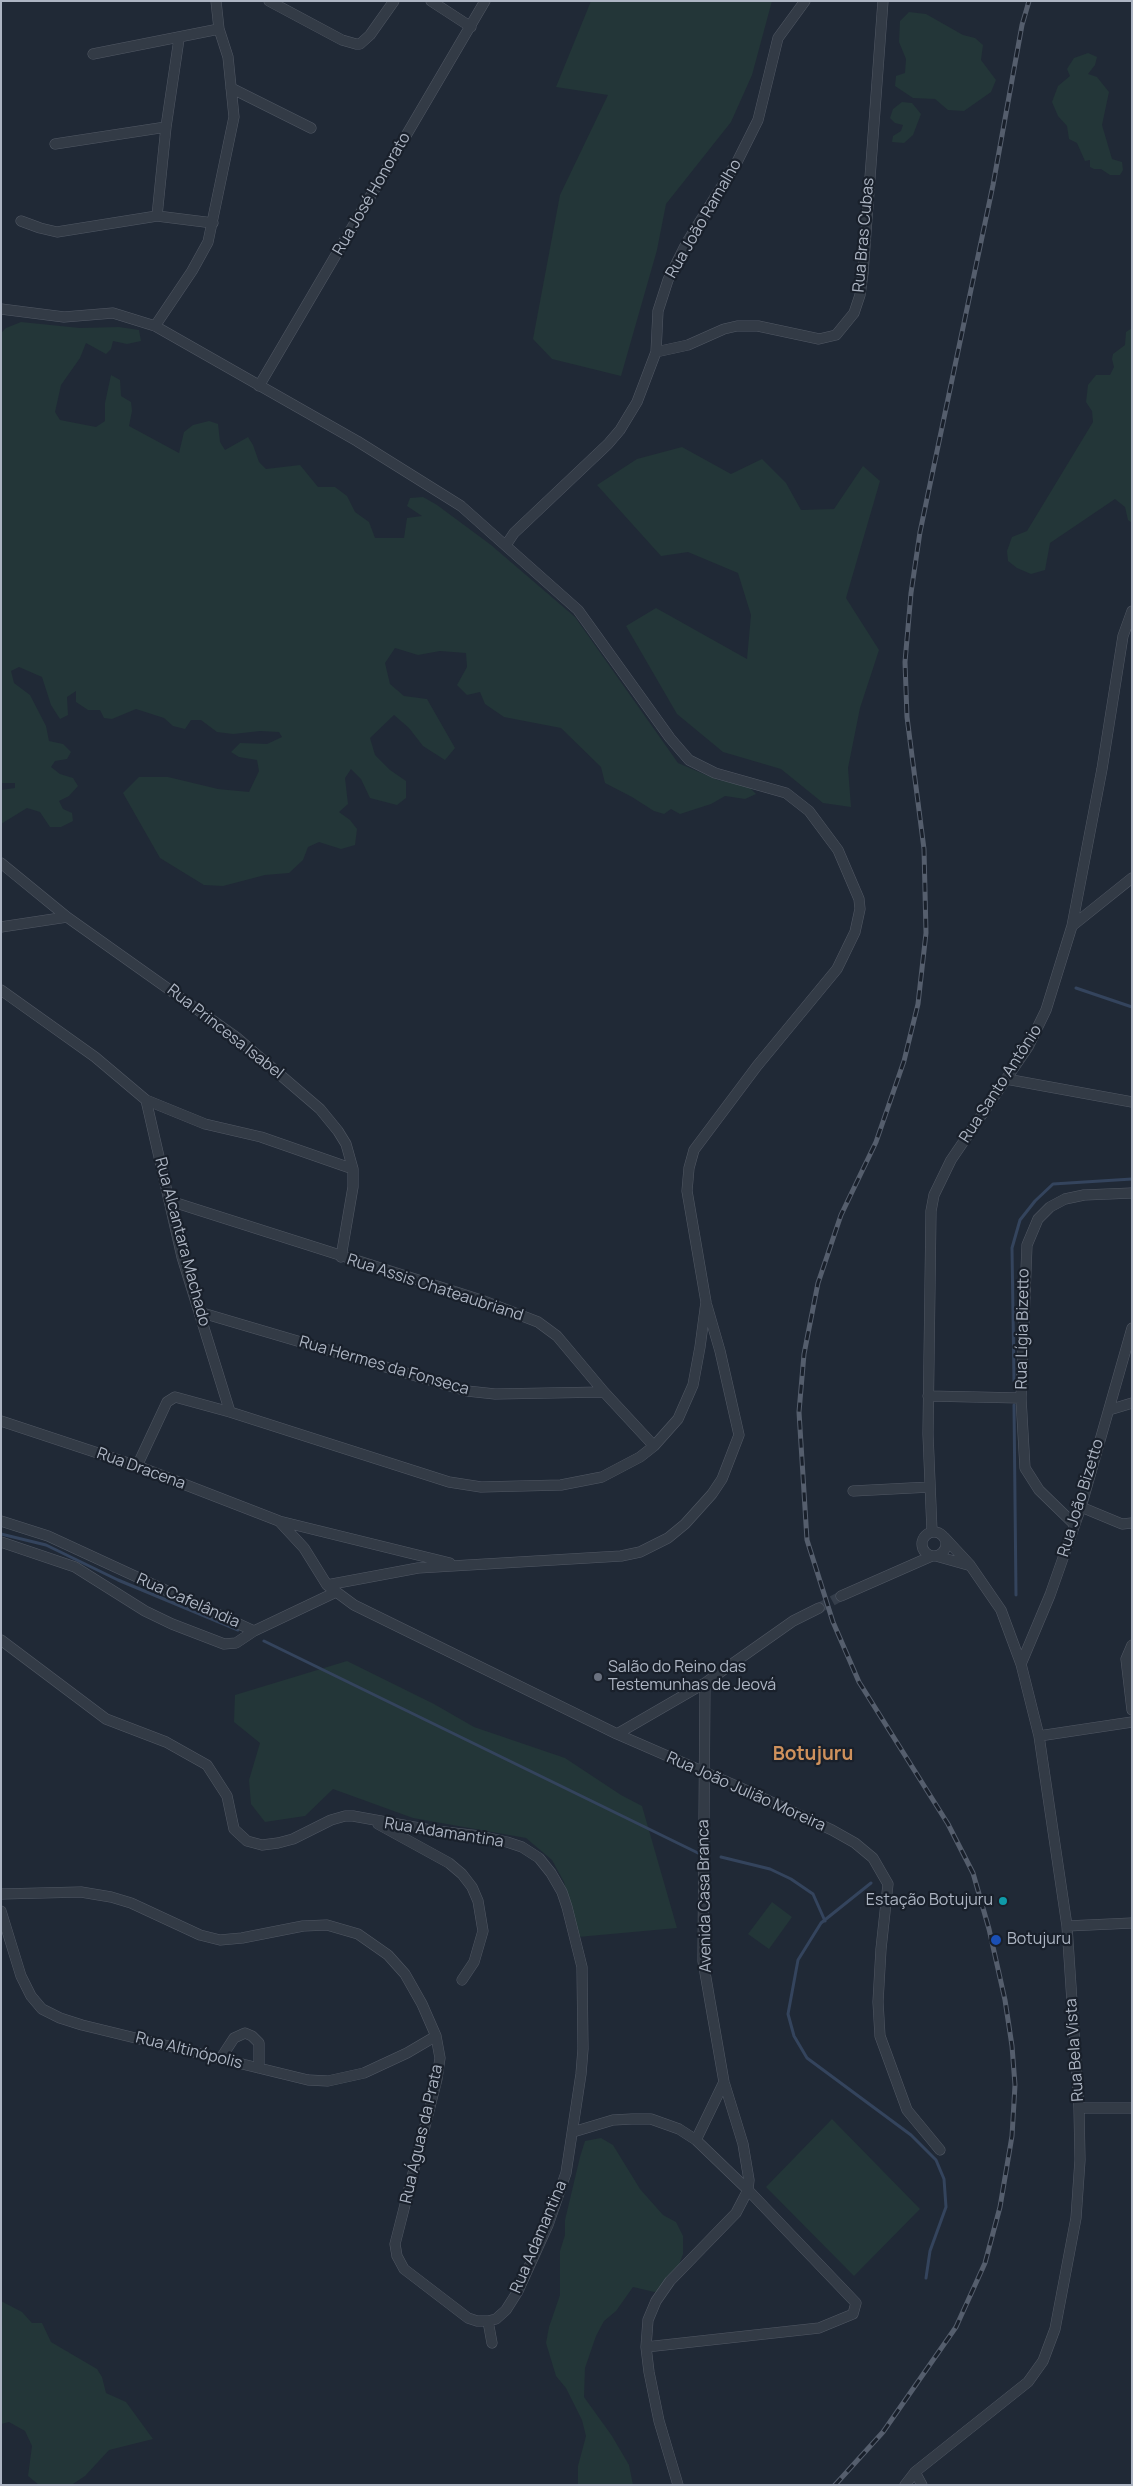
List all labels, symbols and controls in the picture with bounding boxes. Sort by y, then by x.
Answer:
street label: Rua José Honorato [329,129,415,259]
street label: Rua João Ramalho [662,156,746,282]
street label: Rua Bras Cubas [849,177,879,293]
street label: Rua Princesa Isabel [163,981,287,1083]
street label: Rua Santo Antônio [956,1021,1046,1147]
street label: Rua Alcantara Machado [150,1155,214,1329]
street label: Rua Assis Chateaubriand [344,1250,526,1326]
street label: Rua Lígia Bizetto [1012,1268,1034,1390]
street label: Rua Hermes da Fonseca [297,1333,471,1399]
street label: Rua João Bizetto [1054,1437,1108,1559]
street label: Rua Dracena [94,1444,188,1494]
street label: Rua Cafelândia [133,1570,243,1632]
place label: Salão do Reino das Testemunhas de Jeová [608,1658,776,1696]
marker: Salão do Reino das Testemunhas de Jeová [592,1671,604,1683]
district label: Botujuru [773,1744,853,1766]
street label: Rua João Julião Moreira [664,1748,828,1836]
street label: Rua Adamantina [383,1814,505,1852]
street label: Avenida Casa Branca [694,1819,716,1973]
place label: Estação Botujuru [866,1891,993,1911]
marker: Estação Botujuru [997,1895,1009,1907]
place label: Botujuru [1007,1930,1071,1950]
marker: Botujuru [989,1933,1003,1947]
street label: Rua Bela Vista [1062,1998,1088,2102]
street label: Rua Altinópolis [134,2028,244,2074]
street label: Rua Águas da Prata [397,2063,447,2205]
street label: Rua Adamantina [507,2178,571,2296]

